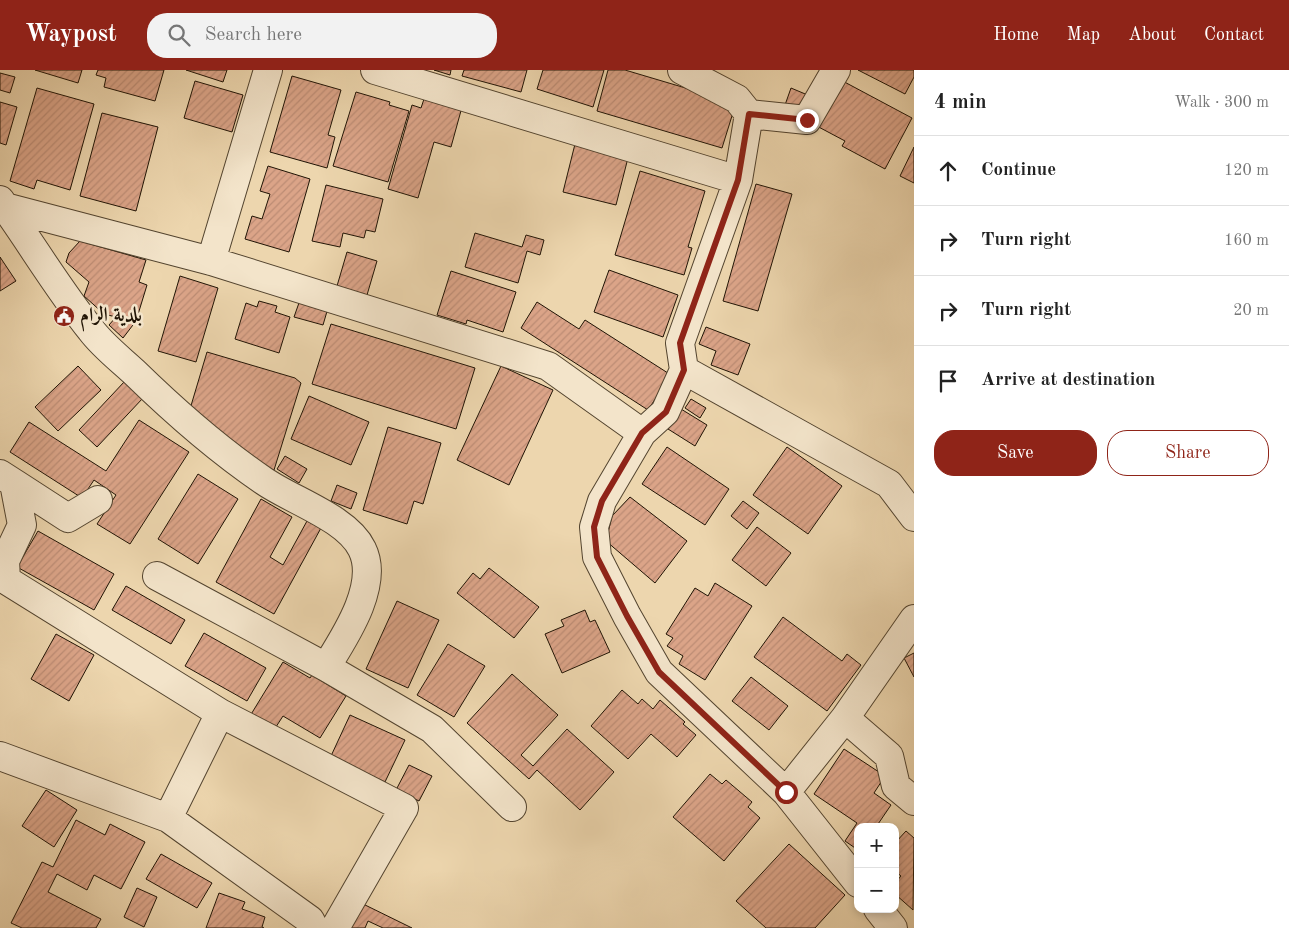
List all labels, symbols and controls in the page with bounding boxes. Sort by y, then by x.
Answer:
search box [147,13,497,58]
icon: search [165,21,193,49]
text: Waypost [25,23,117,47]
text: Search here [205,26,302,45]
text: Home [993,26,1039,44]
text: Map [1067,26,1100,44]
text: About [1128,26,1176,44]
text: Contact [1204,26,1264,44]
text: 4 min [934,92,987,113]
text: Walk · 300 m [1174,95,1269,111]
route end [796,109,819,132]
icon: ahead [934,157,962,185]
text: Continue [981,161,1056,180]
text: 120 m [1224,163,1269,179]
icon: right [934,227,962,255]
text: Turn right [981,231,1071,250]
text: 160 m [1224,233,1269,249]
icon: right [934,297,962,325]
text: Turn right [981,301,1071,320]
text: 20 m [1233,303,1269,319]
public building icon: بلدية الرام [52,304,76,328]
place label: بلدية الرام [80,305,142,332]
icon: arrive [934,367,962,395]
text: Arrive at destination [981,371,1155,390]
button: Save [934,430,1097,476]
button: Share [1107,430,1269,476]
route start [775,781,798,804]
map controls [854,823,899,913]
button: + [854,823,899,868]
button: − [854,868,899,913]

